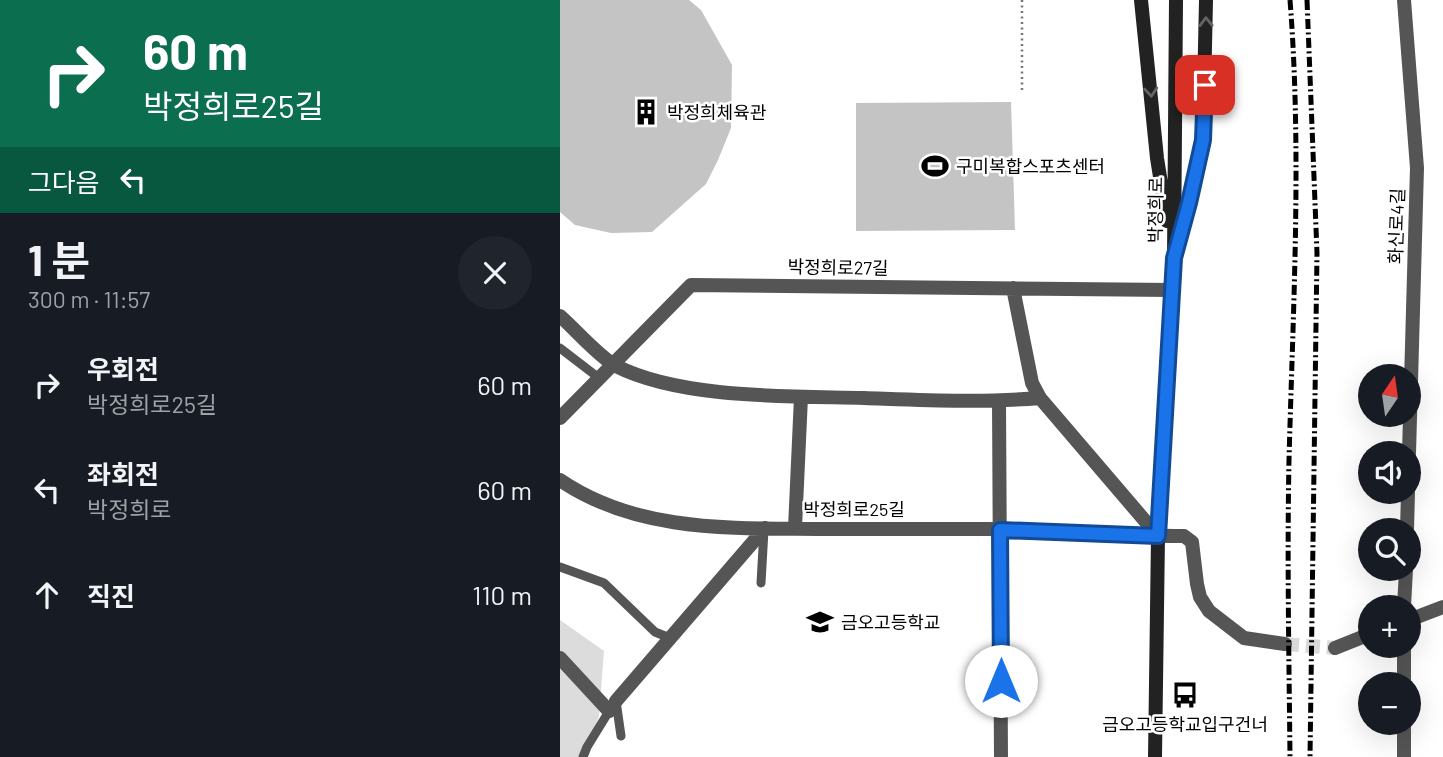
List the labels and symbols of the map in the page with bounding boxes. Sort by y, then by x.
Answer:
one-way arrow [1198,16,1214,27]
pin [1175,55,1235,115]
one-way arrow [1143,87,1158,98]
building icon: 박정희체육관 [631,97,661,127]
place label: 박정희체육관 [667,101,767,123]
sports icon: 구미복합스포츠센터 [920,151,950,181]
place label: 구미복합스포츠센터 [956,155,1105,177]
street label: 박정희로 [1143,177,1167,243]
street label: 화신로4길 [1384,188,1408,264]
street label: 박정희로27길 [787,255,889,279]
north arrow [1358,364,1421,427]
street label: 박정희로25길 [803,498,905,520]
school or university icon: 금오고등학교 [805,607,835,637]
place label: 금오고등학교 [841,611,940,633]
position arrow [964,644,1038,718]
bus stop icon: 금오고등학교입구건너 [1170,680,1200,710]
place label: 금오고등학교입구건너 [1102,713,1268,735]

